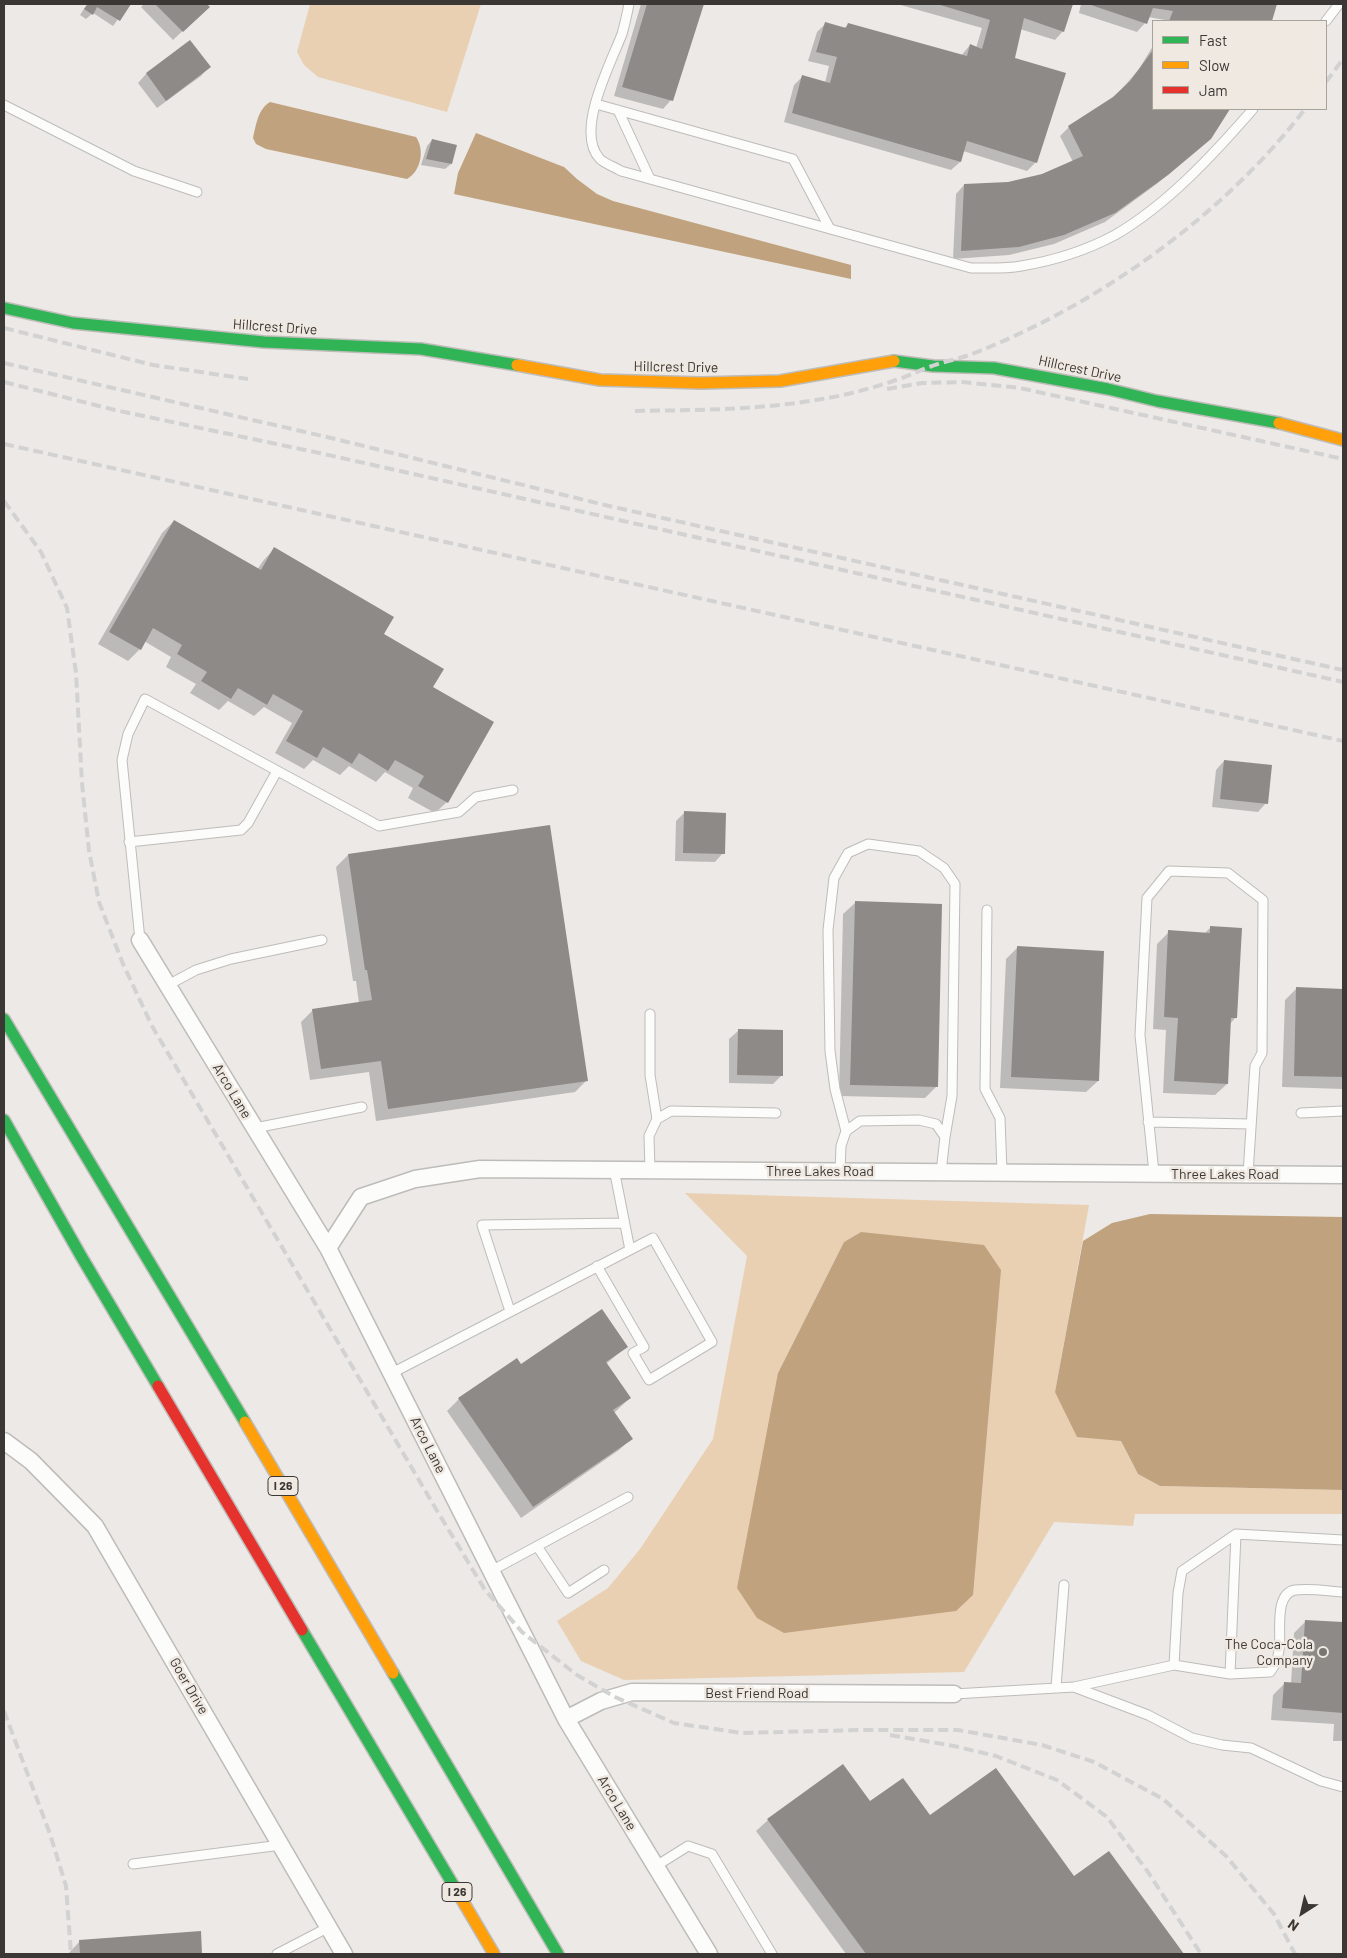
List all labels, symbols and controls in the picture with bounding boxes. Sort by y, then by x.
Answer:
legend [1152,20,1327,110]
text: Fast [1199,31,1227,49]
text: Slow [1199,56,1230,74]
text: Jam [1199,81,1228,99]
street label: Hillcrest Drive [232,316,318,338]
street label: Hillcrest Drive [1037,352,1123,386]
street label: Hillcrest Drive [634,358,718,376]
street label: Arco Lane [209,1060,255,1122]
street label: Three Lakes Road [766,1163,874,1179]
street label: Three Lakes Road [1171,1166,1279,1182]
street label: Arco Lane [407,1414,449,1476]
road number: I 26 [268,1476,298,1495]
place label: The Coca-Cola Company [1225,1636,1313,1668]
marker: The Coca-Cola Company [1317,1646,1329,1658]
street label: Goer Drive [166,1655,212,1717]
street label: Best Friend Road [705,1685,809,1701]
street label: Arco Lane [594,1772,640,1834]
road number: I 26 [442,1882,472,1901]
north arrow [1277,1888,1327,1938]
text: N [1284,1916,1302,1935]

